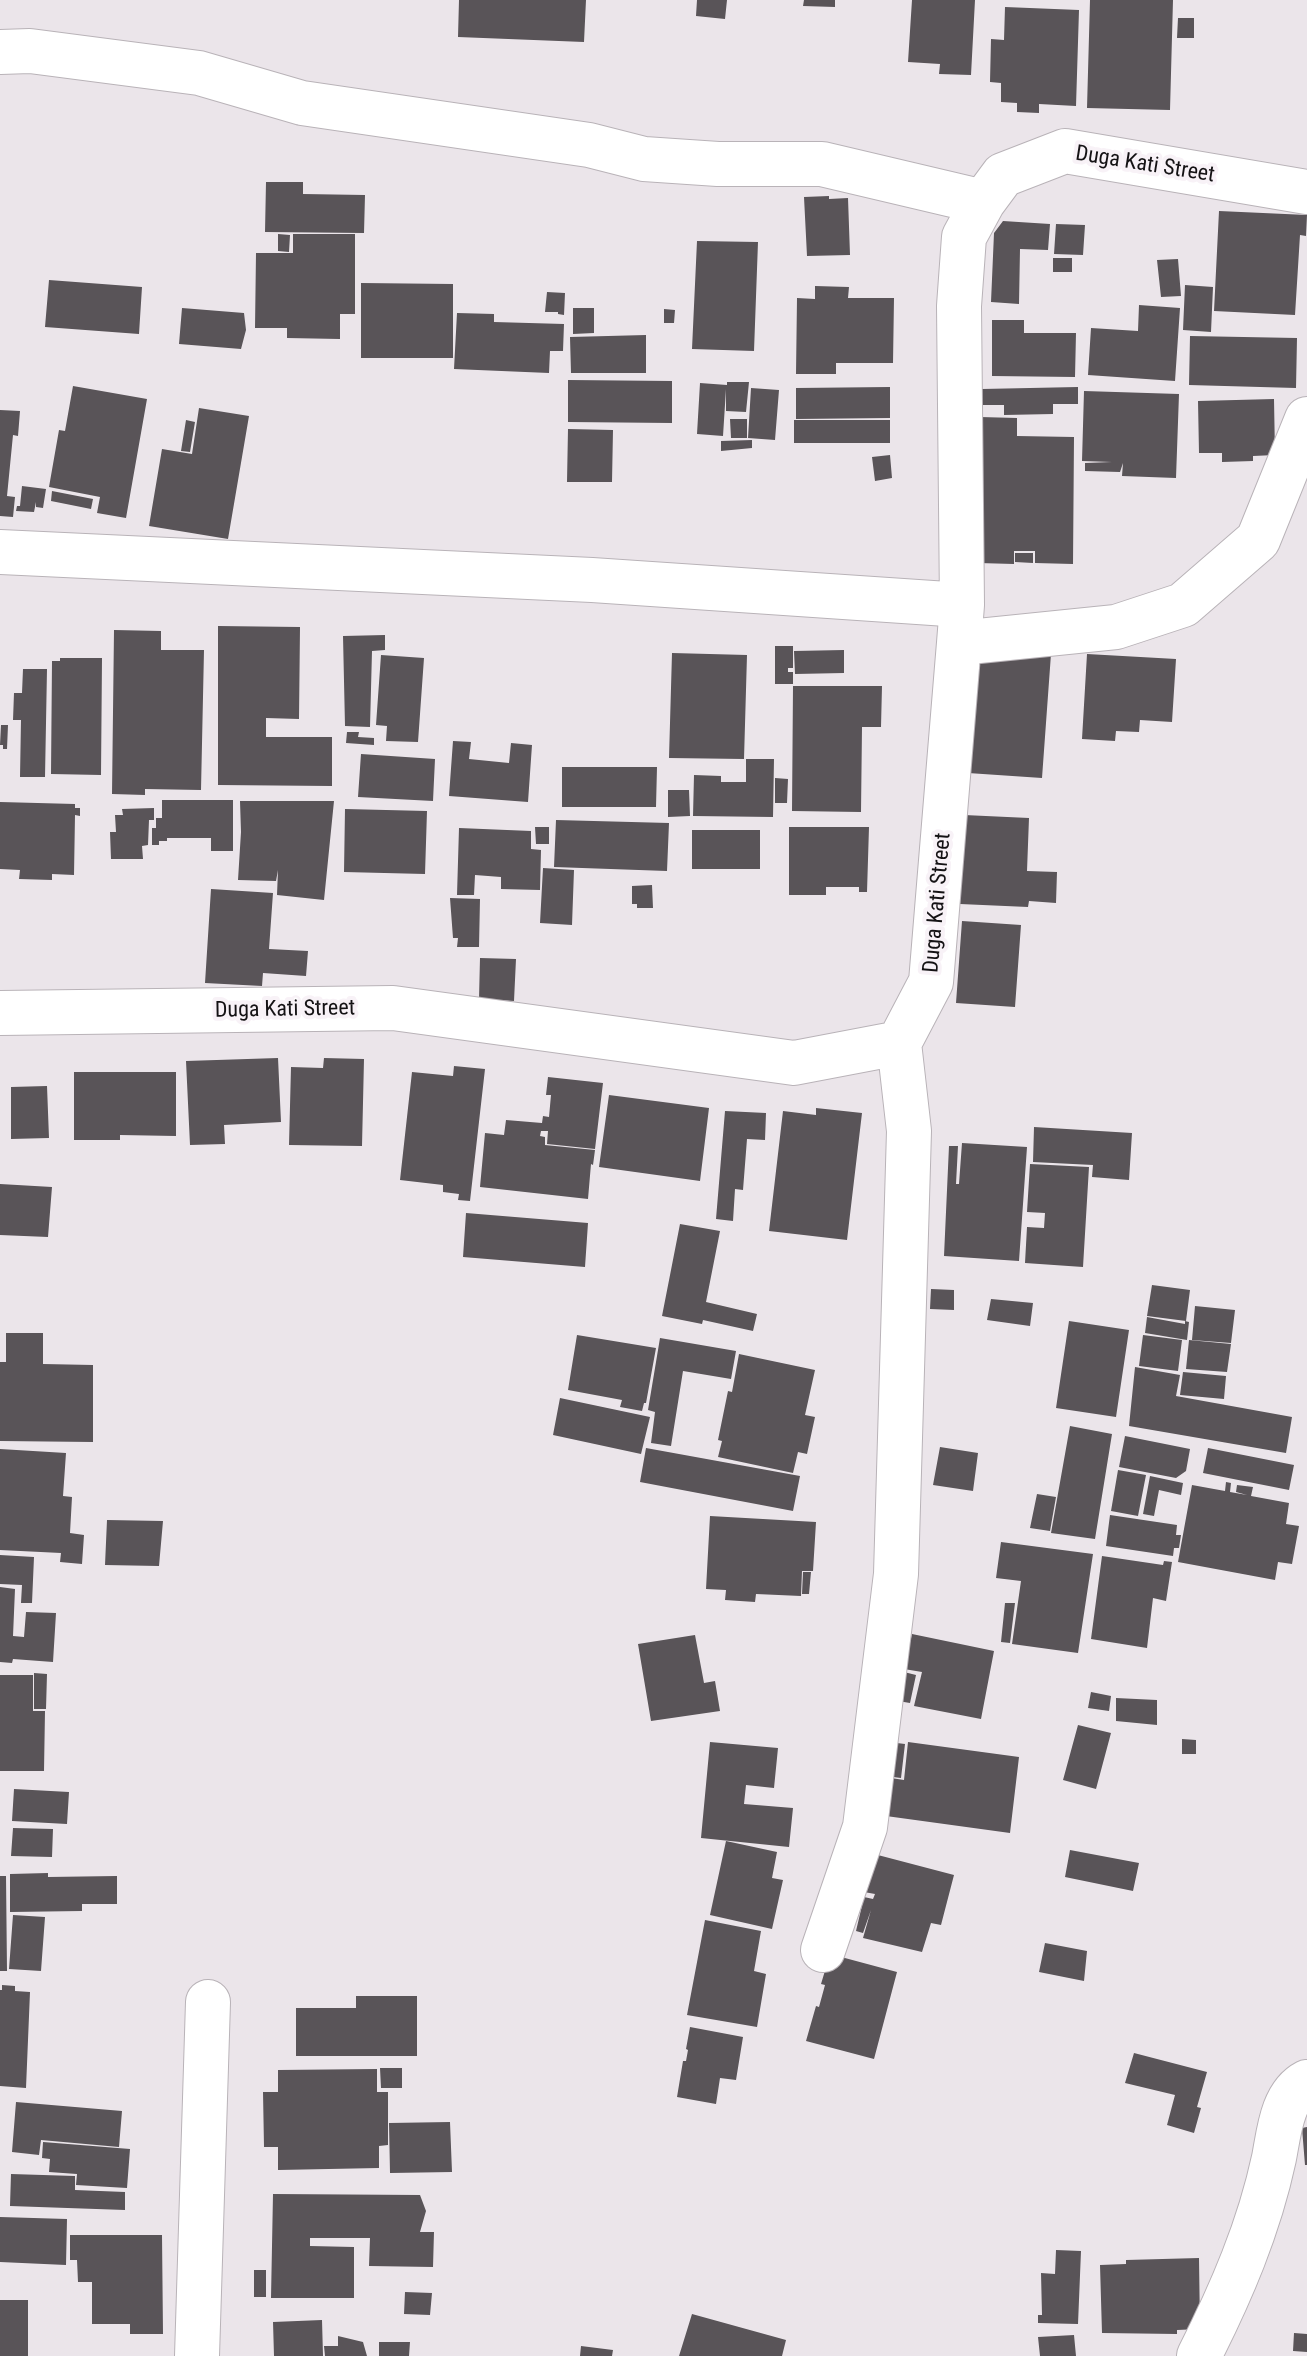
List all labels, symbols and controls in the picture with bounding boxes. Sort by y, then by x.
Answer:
street label: Duga Kati Street [1074,141,1216,189]
street label: Duga Kati Street [919,832,957,974]
street label: Duga Kati Street [215,996,355,1024]

